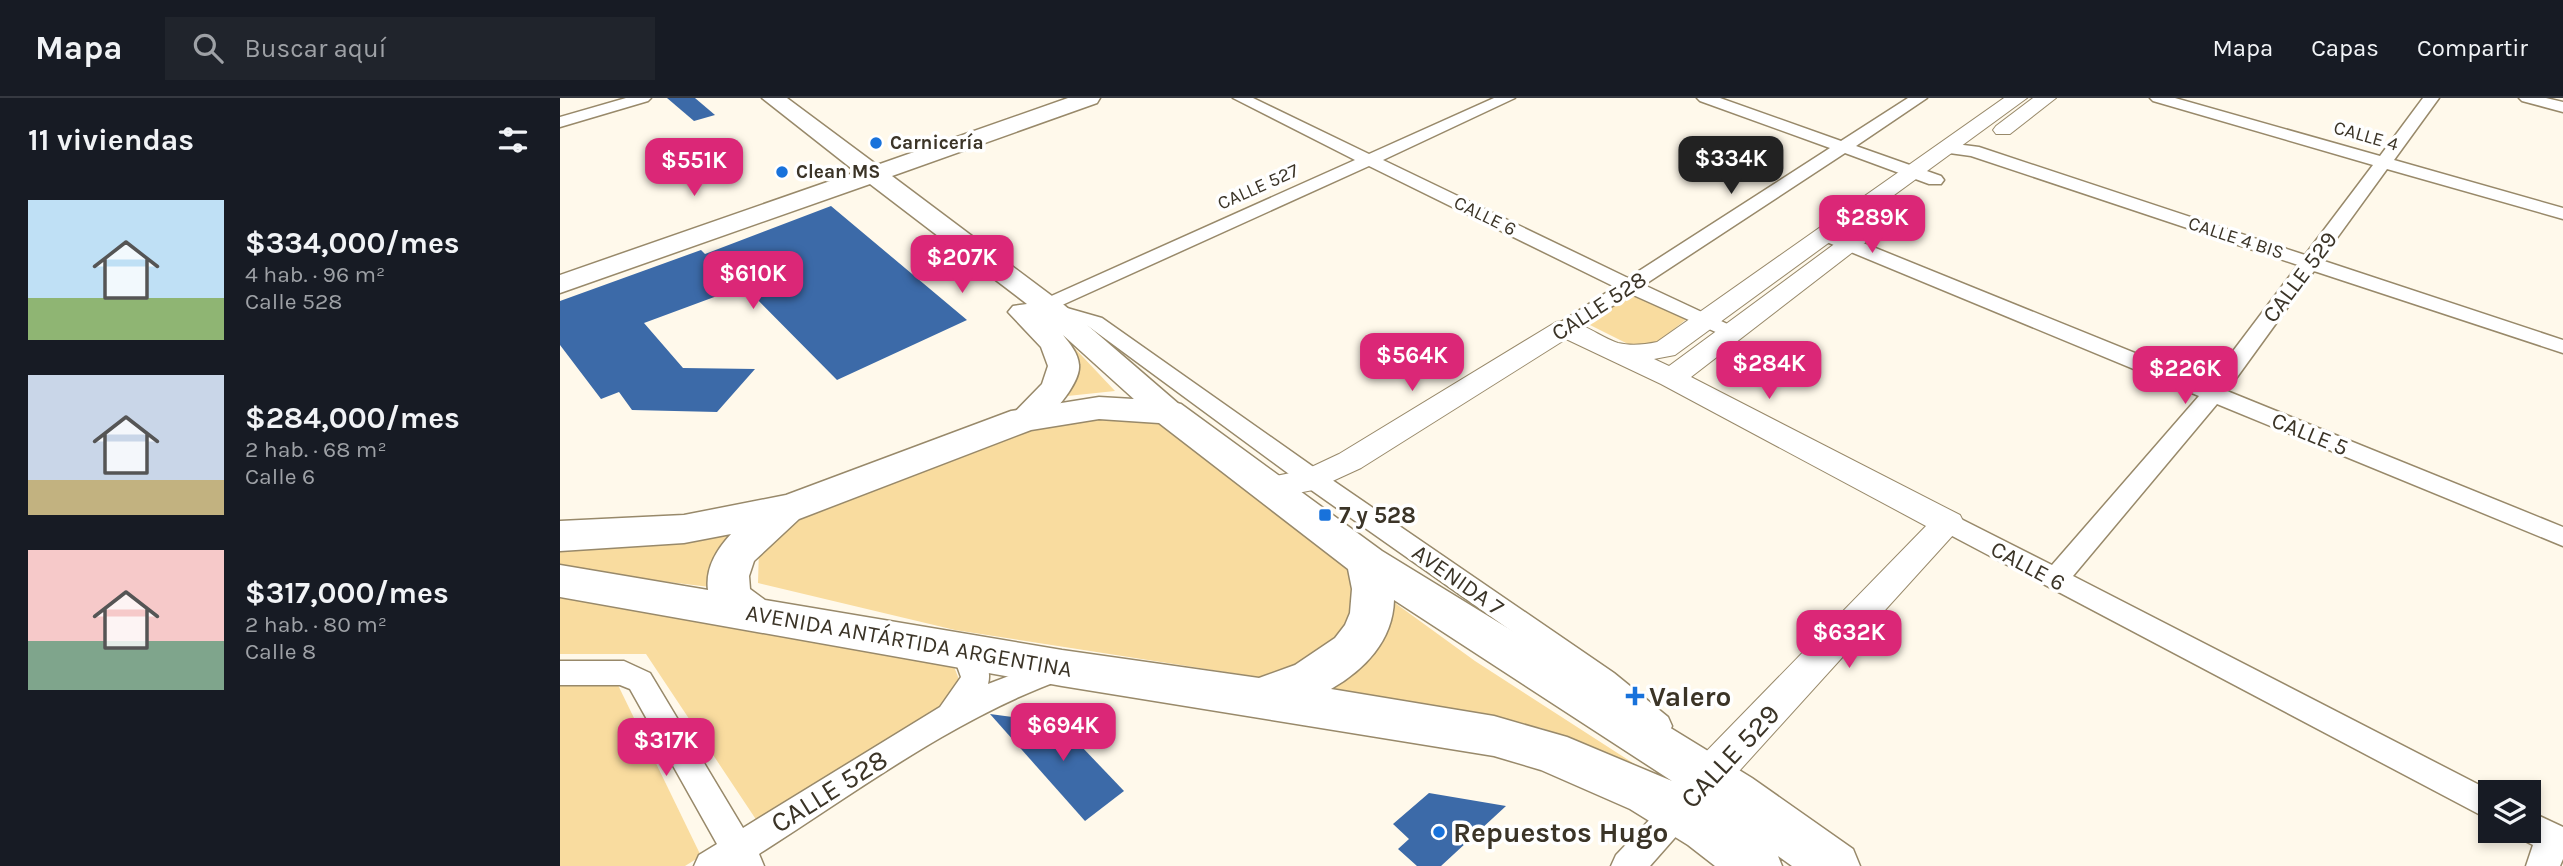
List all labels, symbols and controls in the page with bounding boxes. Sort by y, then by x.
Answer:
search box [165,17,655,80]
text: Mapa [35,29,123,67]
icon: search [189,29,227,67]
text: Buscar aquí [245,33,386,64]
text: Mapa [2212,34,2273,62]
text: Capas [2311,34,2379,62]
text: Compartir [2417,34,2528,62]
street label: CALLE 4 [2331,116,2401,156]
icon: filters [494,121,532,159]
text: 11 viviendas [28,122,194,158]
place label: Carnicería [890,132,984,154]
marker: Carnicería [868,135,884,151]
pin: $334K [1682,136,1780,196]
pin: $551K [645,139,743,198]
text: $334K [1694,145,1768,172]
text: $551K [661,147,727,174]
street label: CALLE 527 [1214,159,1302,215]
place label: Clean MS [796,161,880,183]
marker: Clean MS [774,164,790,180]
street label: CALLE 6 [1450,192,1520,240]
pin: $289K [1823,195,1921,255]
text: $289K [1835,204,1909,231]
street label: CALLE 4 BIS [2185,212,2287,264]
text: $334,000/mes [245,225,460,261]
street label: CALLE 529 [2257,226,2343,328]
icon: home [84,228,168,312]
pin: $207K [913,236,1011,295]
text: $207K [927,244,997,271]
pin: $610K [704,252,802,311]
text: $610K [719,260,787,287]
text: 4 hab. · 96 m² [245,261,385,288]
street label: CALLE 528 [1547,265,1651,347]
text: Calle 528 [245,288,342,315]
pin: $564K [1363,334,1461,393]
text: $564K [1376,342,1448,369]
pin: $284K [1720,342,1818,401]
pin: $226K [2136,346,2234,406]
text: $284K [1732,350,1806,377]
text: $226K [2149,355,2221,382]
text: $284,000/mes [245,400,460,436]
icon: home [84,403,168,487]
street label: CALLE 5 [2268,406,2352,462]
text: 2 hab. · 68 m² [245,436,387,463]
text: Calle 6 [245,463,315,490]
place label: 7 y 528 [1339,502,1416,529]
marker: 7 y 528 [1317,507,1333,523]
street label: CALLE 6 [1986,535,2070,597]
street label: AVENIDA 7 [1407,539,1509,621]
text: $317,000/mes [245,575,449,611]
icon: home [84,578,168,662]
street label: AVENIDA ANTÁRTIDA ARGENTINA [744,599,1074,683]
pin: $632K [1800,610,1898,670]
text: 2 hab. · 80 m² [245,611,387,638]
text: $632K [1812,619,1886,646]
text: Calle 8 [245,638,316,665]
place label: Valero [1649,680,1731,713]
marker: Valero [1627,688,1643,704]
street label: CALLE 529 [1674,697,1786,815]
pin: $694K [1014,704,1112,763]
text: $694K [1027,712,1099,739]
pin: $317K [617,718,715,778]
text: $317K [634,727,698,754]
street label: CALLE 528 [765,742,893,840]
map controls [2478,780,2541,843]
button: layers [2478,780,2541,843]
place label: Repuestos Hugo [1453,816,1668,849]
marker: Repuestos Hugo [1431,824,1447,840]

